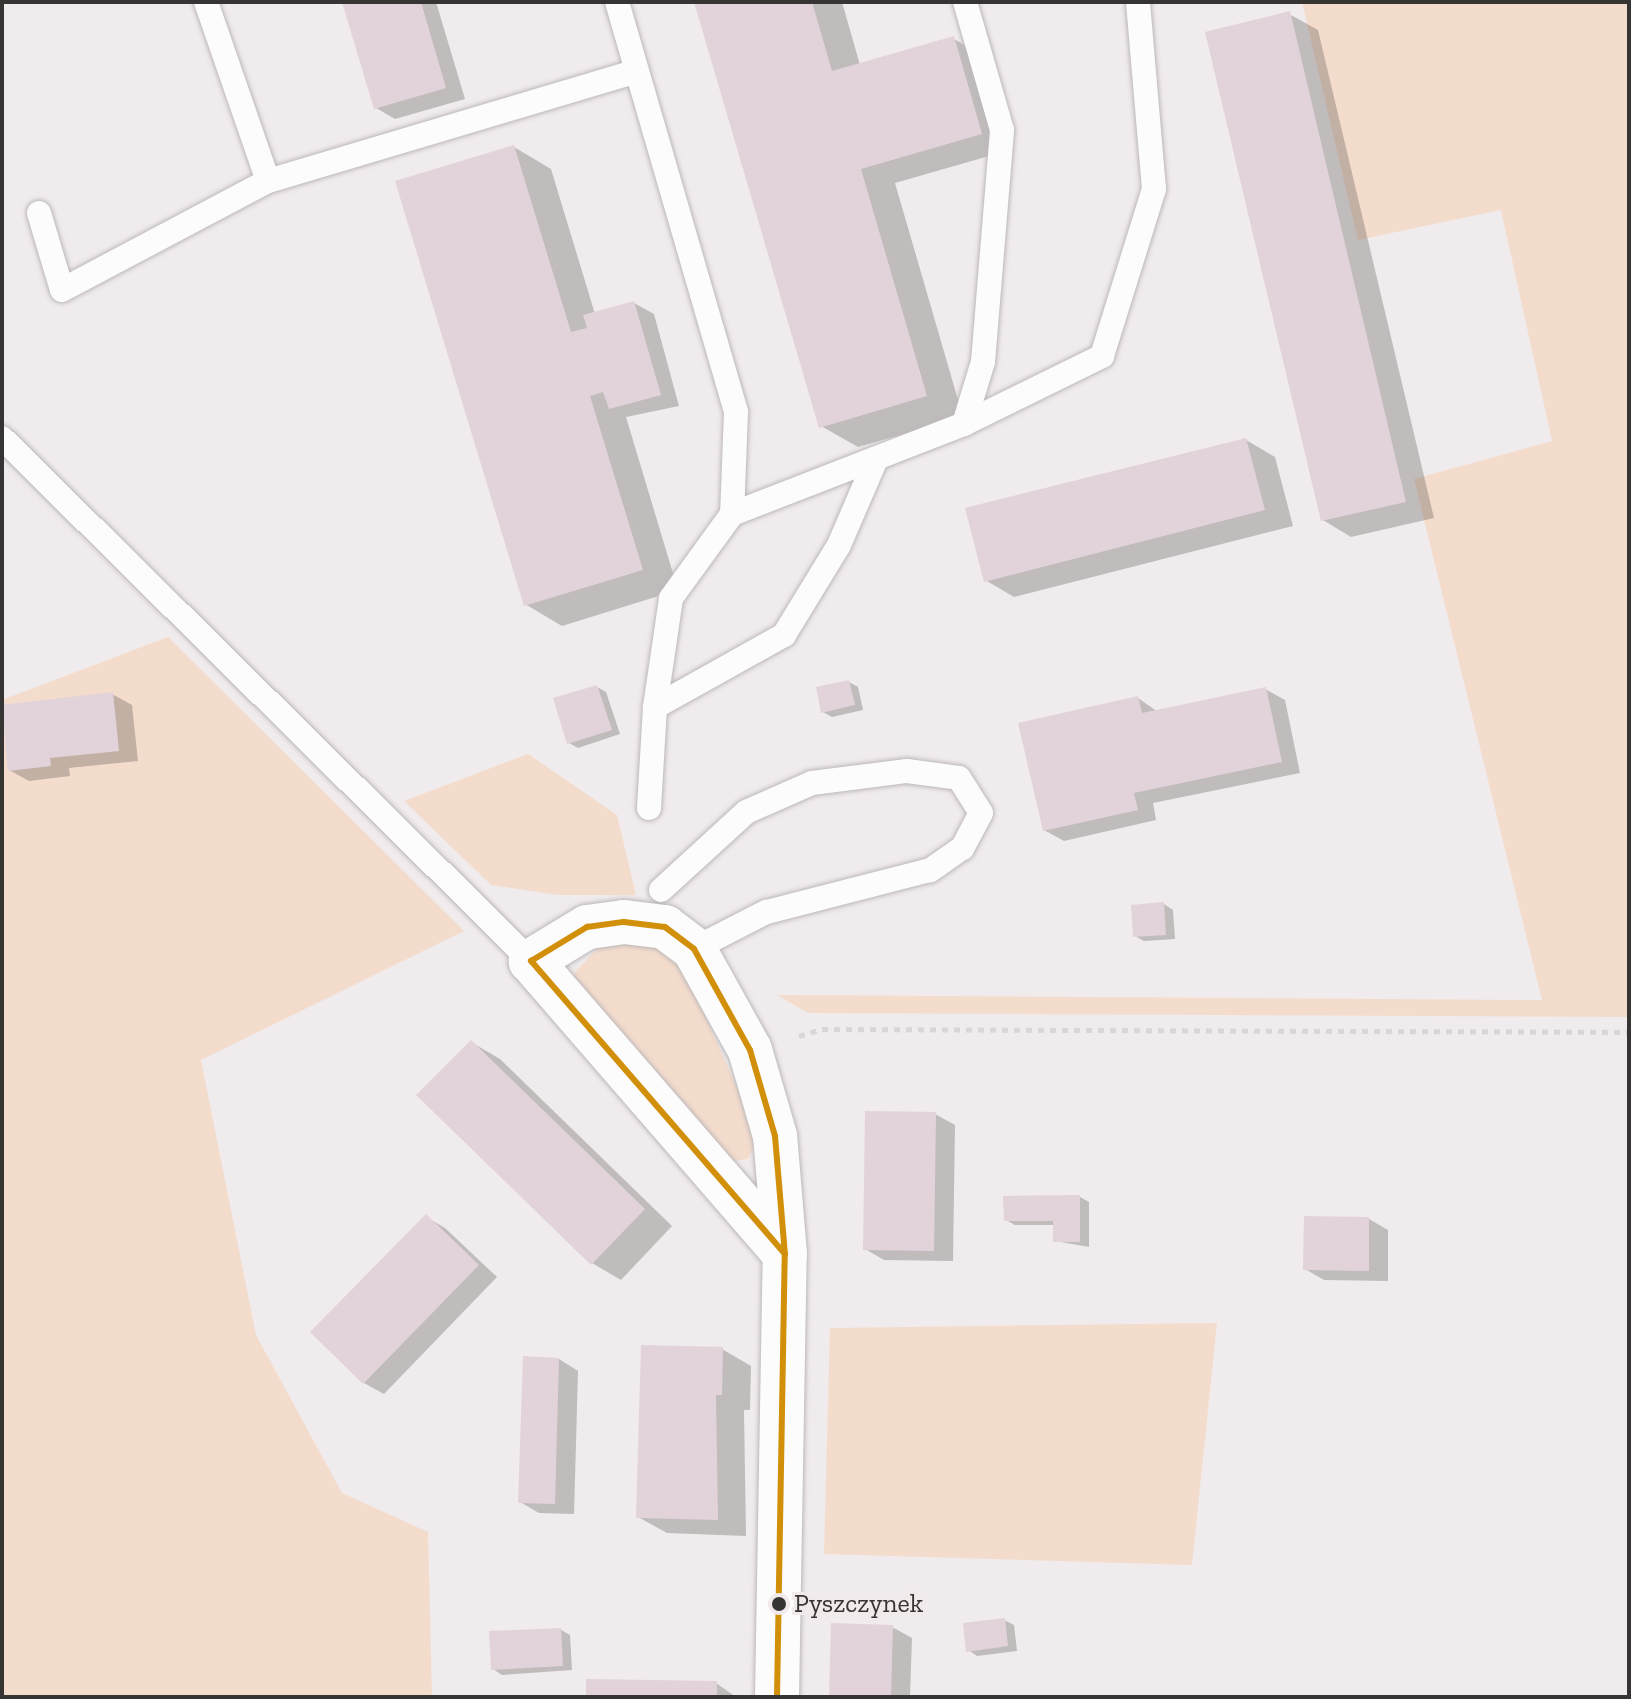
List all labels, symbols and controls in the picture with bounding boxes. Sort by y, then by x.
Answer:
place label: Pyszczynek [794,1588,923,1620]
marker: Pyszczynek [771,1596,787,1612]

